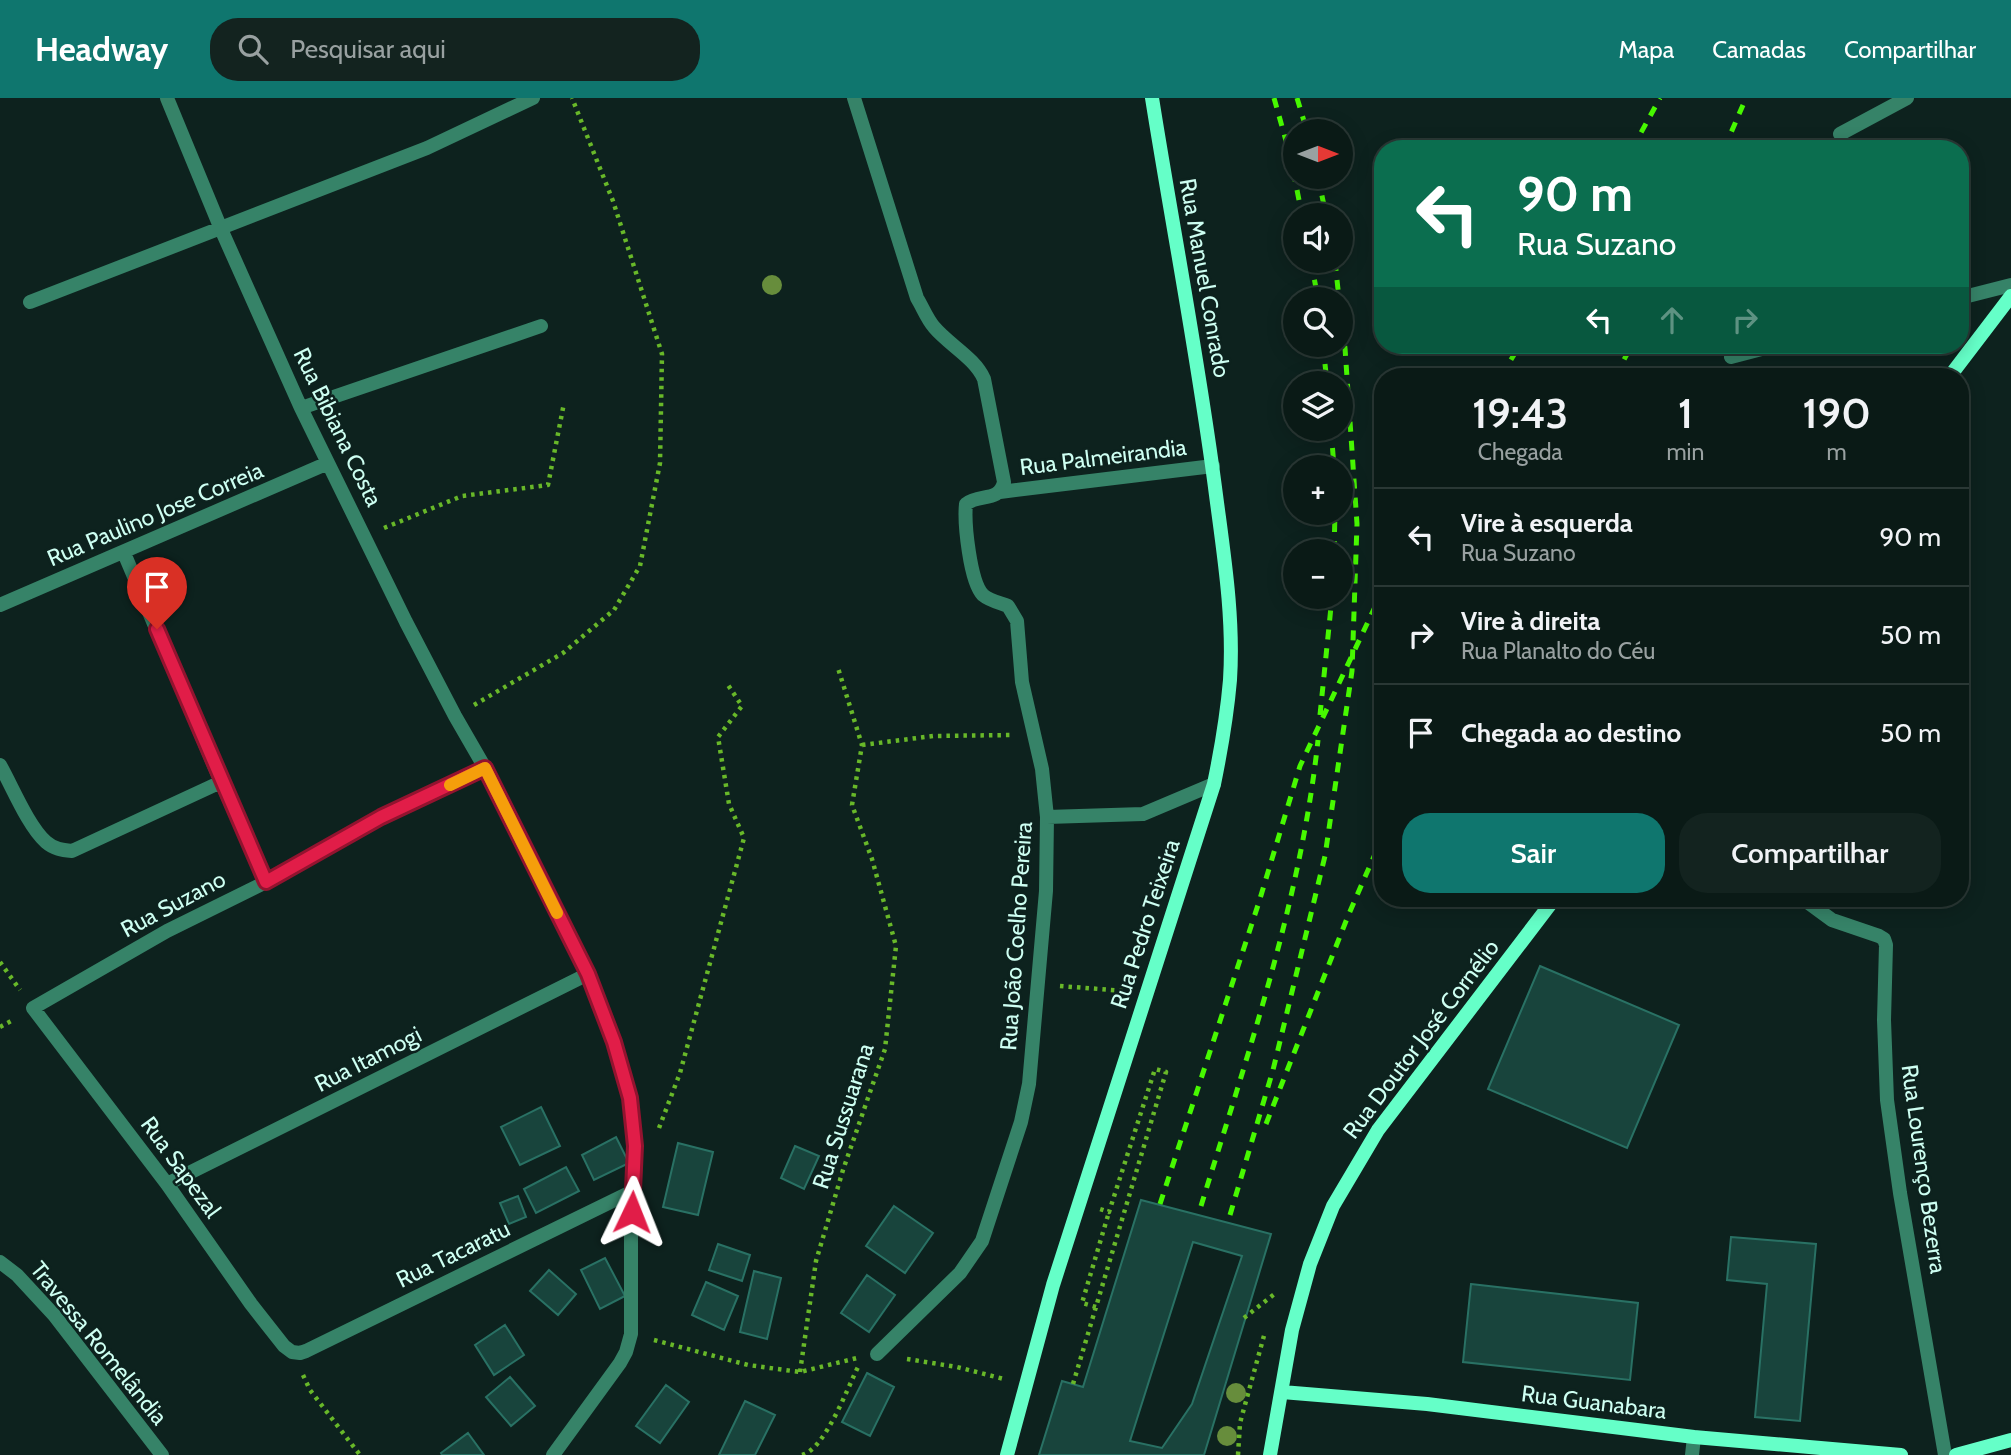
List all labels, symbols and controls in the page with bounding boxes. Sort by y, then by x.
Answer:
search box [210,18,700,81]
text: Headway [35,29,168,69]
icon: search [234,30,272,68]
text: Pesquisar aqui [290,33,446,65]
text: Mapa [1618,35,1674,64]
text: Camadas [1712,35,1806,64]
text: Compartilhar [1844,35,1976,64]
north arrow [1283,119,1353,189]
map controls [1283,119,1353,609]
text: 90 m [1517,164,1633,223]
icon: left [1402,168,1493,259]
street label: Rua Manuel Conrado [1174,176,1236,380]
button: sound [1283,203,1353,273]
text: Rua Suzano [1517,224,1676,263]
button: search [1283,287,1353,357]
icon: left [1580,301,1618,339]
icon: ahead [1653,301,1691,339]
icon: right [1726,301,1764,339]
street label: Rua Bibiana Costa [288,343,388,511]
button: layers [1283,371,1353,441]
text: 19:43 [1472,387,1568,439]
text: 1 [1678,387,1693,439]
text: 190 [1803,387,1871,439]
street label: Rua Palmeirandia [1018,433,1188,481]
text: Chegada [1478,438,1563,466]
text: min [1666,438,1704,466]
text: m [1827,438,1847,466]
button: + [1283,455,1353,525]
street label: Rua Paulino Jose Correia [43,456,267,572]
text: Vire à esquerda [1461,507,1633,539]
icon: left [1402,518,1440,556]
text: 90 m [1879,521,1941,553]
button: − [1283,539,1353,609]
text: Rua Suzano [1461,539,1576,567]
pin [127,557,187,629]
icon: arrive [138,568,176,606]
text: Vire à direita [1461,605,1601,637]
icon: right [1402,616,1440,654]
text: 50 m [1880,619,1941,651]
text: Rua Planalto do Céu [1461,637,1655,665]
icon: arrive [1402,714,1440,752]
text: Chegada ao destino [1461,717,1681,749]
text: 50 m [1880,717,1941,749]
button: Sair [1402,813,1665,893]
button: Compartilhar [1679,813,1941,893]
street label: Rua João Coelho Pereira [994,821,1038,1051]
street label: Rua Pedro Teixeira [1104,836,1186,1012]
street label: Rua Suzano [116,865,230,943]
street label: Rua Doutor José Cornélio [1337,934,1505,1144]
street label: Rua Itamogi [310,1020,426,1098]
street label: Rua Sussuarana [806,1040,880,1192]
street label: Rua Lourenço Bezerra [1895,1063,1953,1275]
street label: Rua Sapezal [135,1111,227,1224]
position arrow [595,1175,669,1249]
street label: Rua Tacaratu [392,1214,514,1294]
street label: Travessa Romelândia [25,1256,173,1430]
street label: Rua Guanabara [1520,1379,1668,1425]

